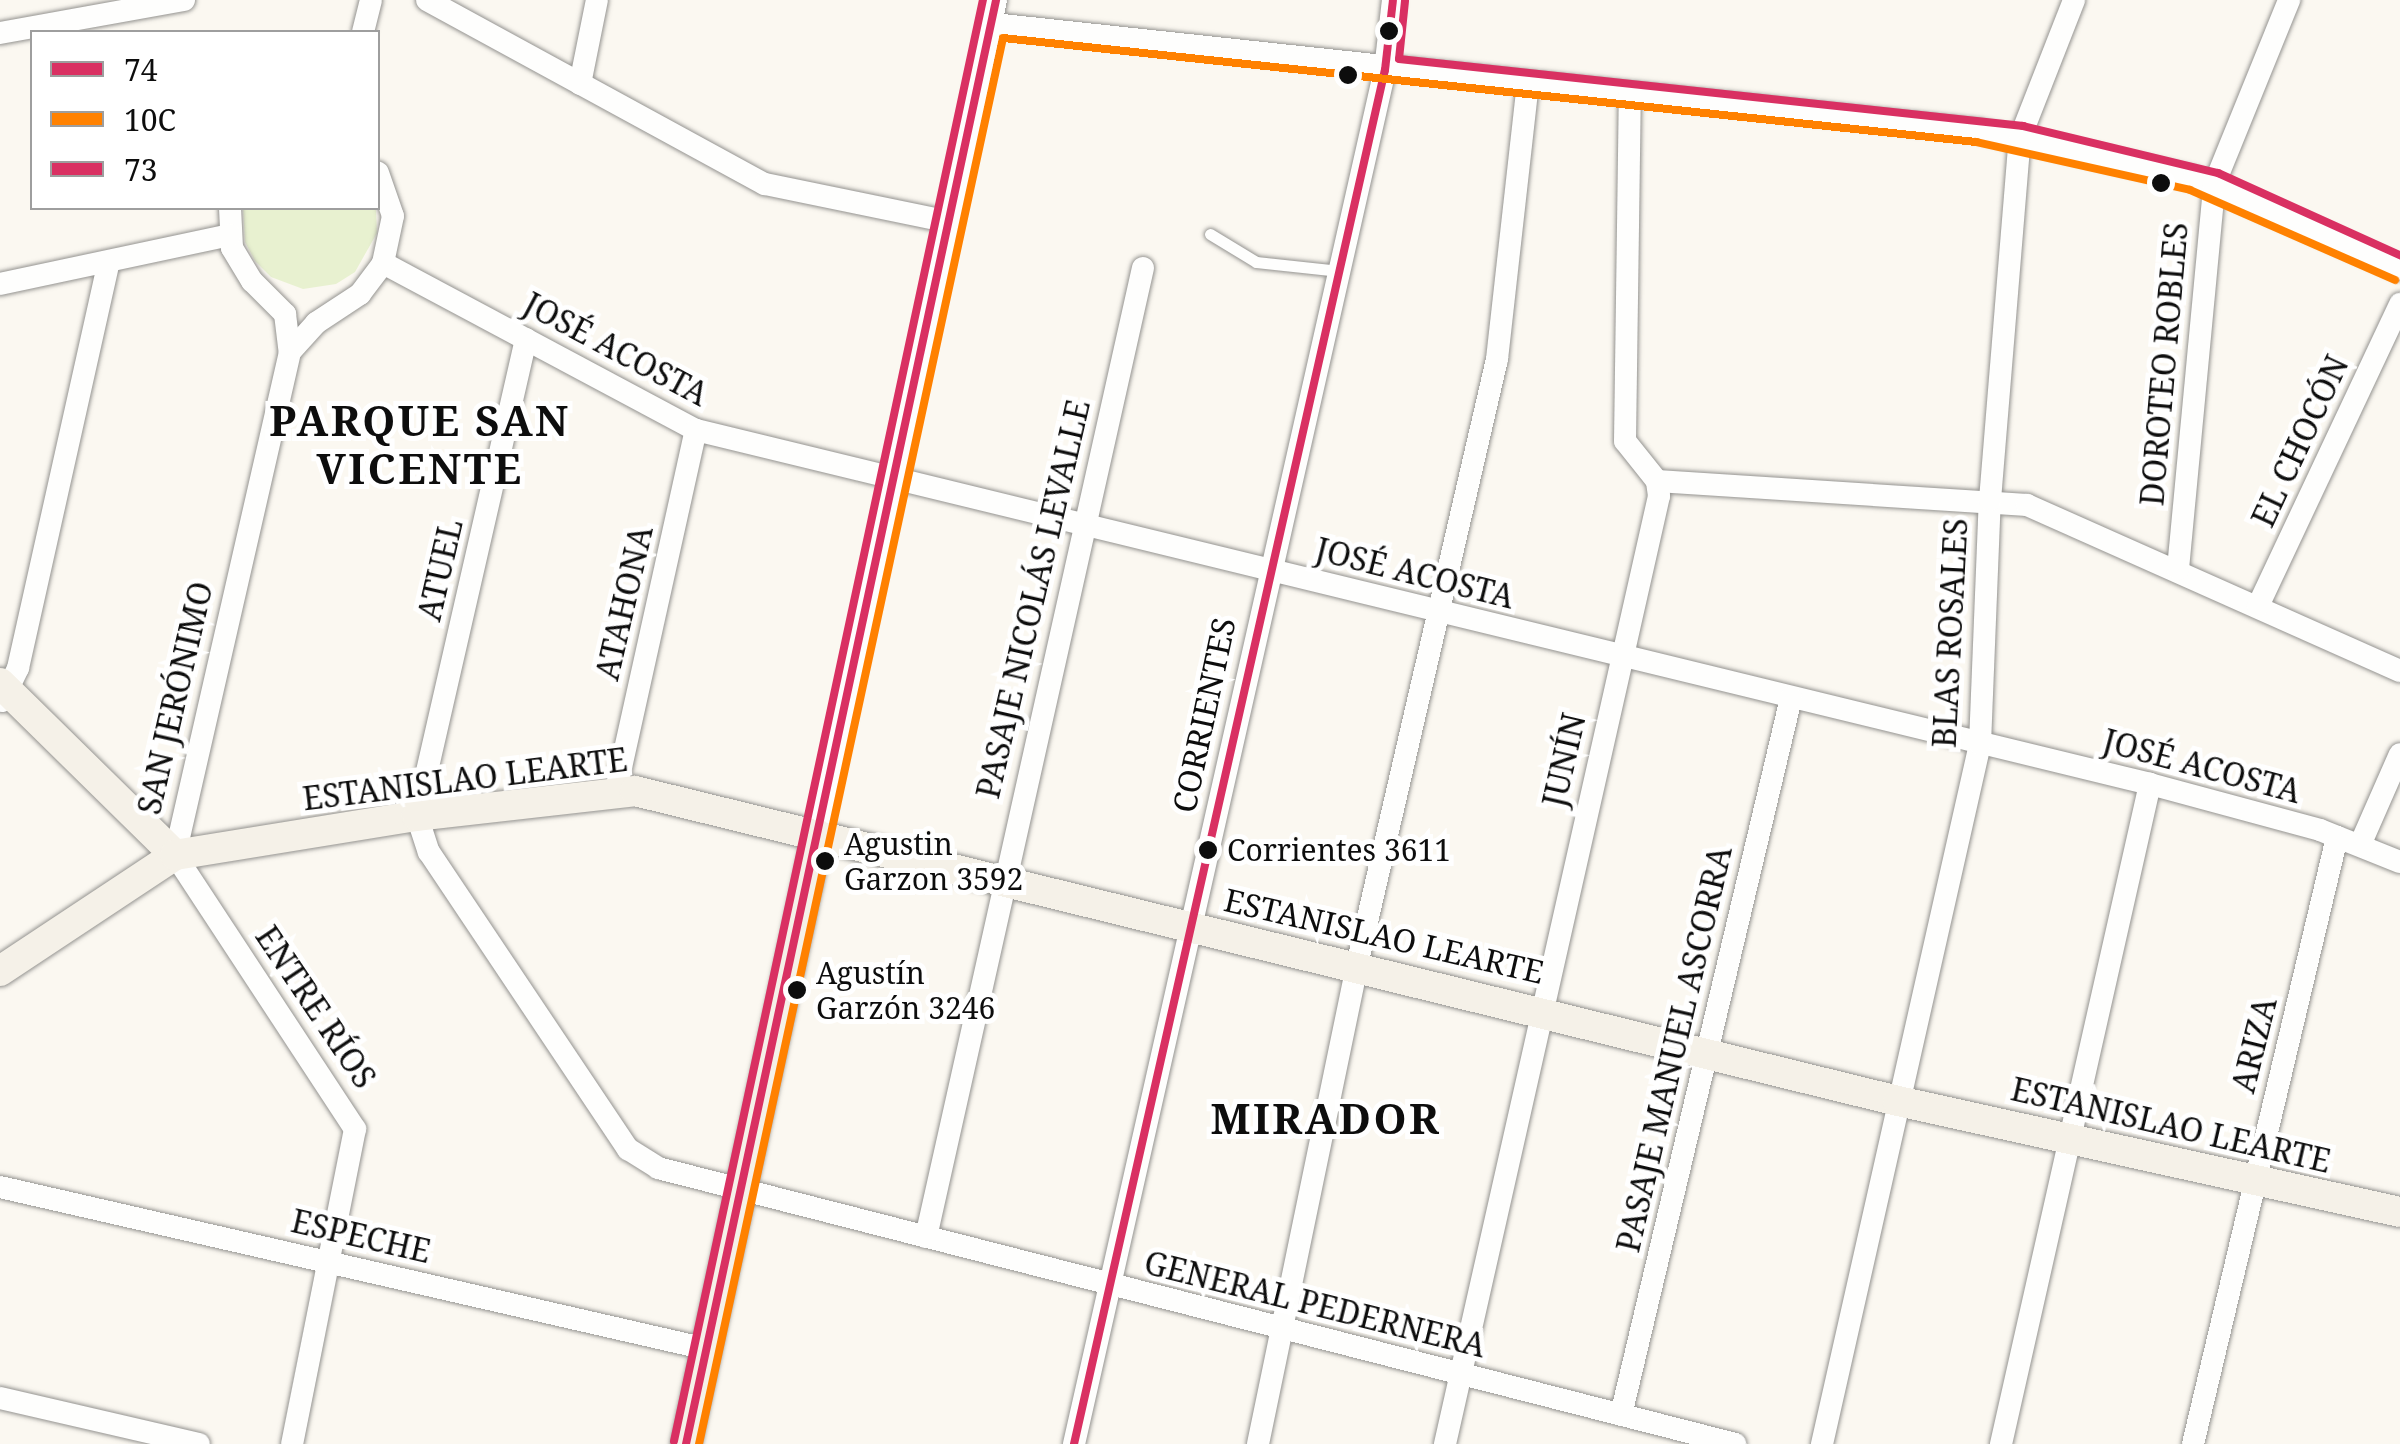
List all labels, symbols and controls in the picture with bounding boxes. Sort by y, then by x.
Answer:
unlabelled marker [1379,21,1399,41]
legend [30,30,380,210]
text: 74 [124,49,158,90]
unlabelled marker [1338,65,1358,85]
text: 10C [124,99,176,140]
text: 73 [124,149,158,190]
unlabelled marker [2151,173,2171,193]
street label: DOROTEO ROBLES [2132,221,2196,507]
street label: JOSÉ ACOSTA [517,284,715,414]
street label: EL CHOCÓN [2244,349,2356,533]
district label: PARQUE SAN VICENTE [269,395,571,494]
street label: PASAJE NICOLÁS LEVALLE [968,396,1098,802]
street label: ATUEL [410,515,470,625]
street label: BLAS ROSALES [1925,517,1975,749]
street label: ATAHONA [588,522,660,684]
street label: JOSÉ ACOSTA [1312,530,1518,616]
street label: SAN JERÓNIMO [130,578,220,818]
street label: CORRIENTES [1165,614,1243,816]
street label: JUNÍN [1535,709,1593,811]
street label: JOSÉ ACOSTA [2099,721,2305,811]
street label: ESTANISLAO LEARTE [300,740,630,818]
place label: Agustin Garzon 3592 [844,826,1023,896]
place label: Corrientes 3611 [1227,832,1451,868]
marker: Corrientes 3611 [1198,840,1218,860]
street label: PASAJE MANUEL ASCORRA [1609,842,1739,1256]
marker: Agustin Garzon 3592 [815,851,835,871]
street label: ESTANISLAO LEARTE [1220,881,1548,991]
street label: ENTRE RÍOS [248,919,384,1095]
place label: Agustín Garzón 3246 [816,955,995,1026]
marker: Agustín Garzón 3246 [787,980,807,1000]
street label: ARIZA [2224,993,2284,1097]
street label: ESTANISLAO LEARTE [2007,1070,2335,1180]
district label: MIRADOR [1210,1093,1442,1143]
street label: ESPECHE [288,1201,434,1271]
street label: GENERAL PEDERNERA [1140,1243,1490,1365]

